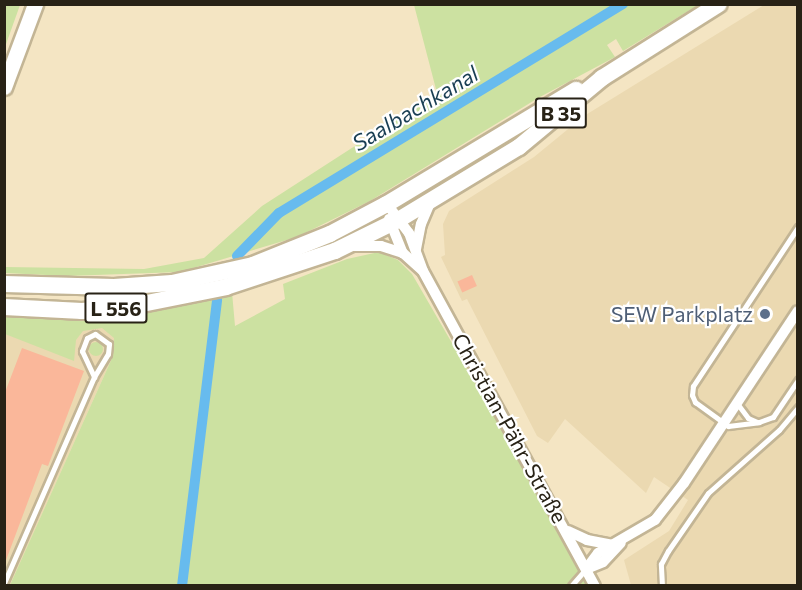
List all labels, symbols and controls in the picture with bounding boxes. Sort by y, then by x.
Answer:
water label: Saalbachkanal [347,60,483,156]
road number: B 35 [534,96,588,130]
road number: L 556 [83,291,149,325]
place label: SEW Parkplatz [611,301,753,327]
marker: SEW Parkplatz [758,307,772,321]
street label: Christian-Pähr-Straße [447,329,573,527]

